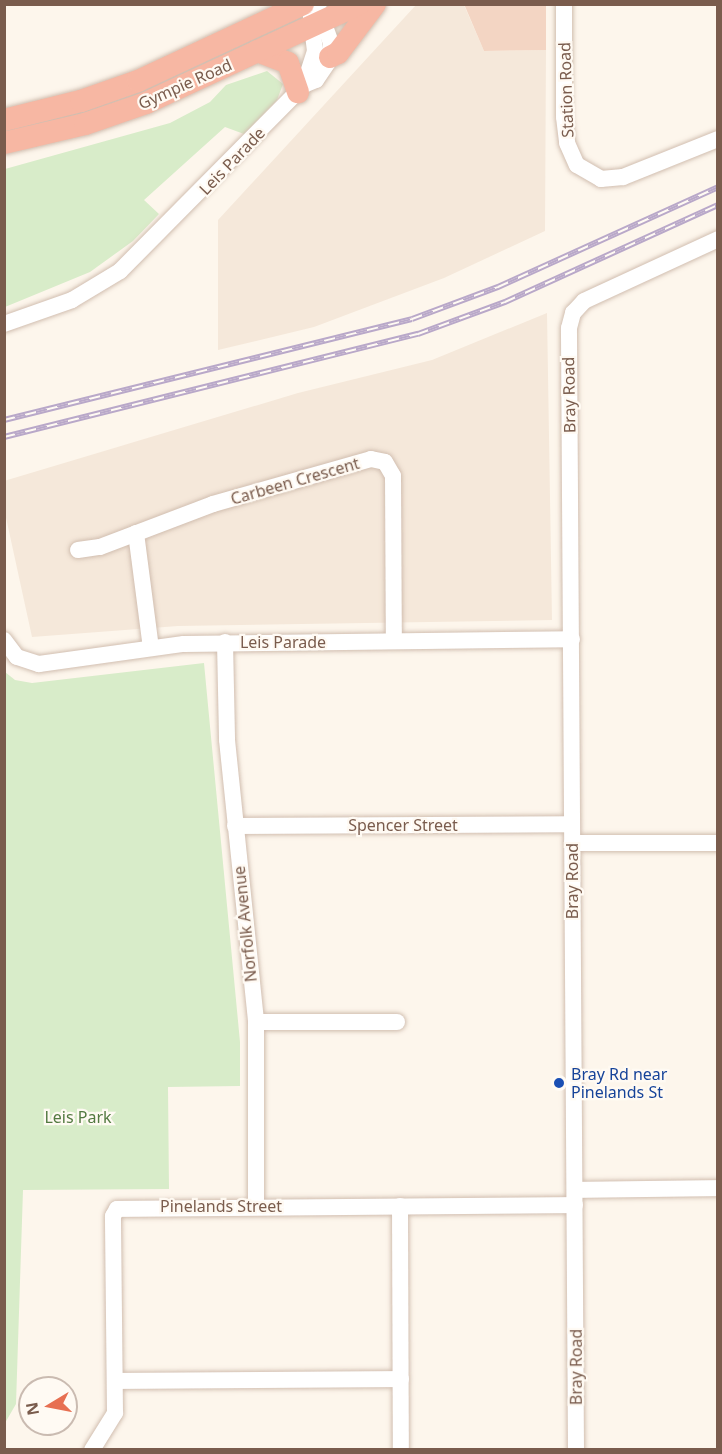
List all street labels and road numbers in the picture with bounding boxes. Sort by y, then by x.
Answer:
street label: Station Road [555,42,577,138]
street label: Gympie Road [135,55,235,113]
street label: Leis Parade [195,123,269,199]
street label: Bray Road [559,357,579,433]
street label: Carbeen Crescent [228,453,362,509]
street label: Leis Parade [240,632,326,652]
street label: Spencer Street [348,815,458,835]
street label: Bray Road [562,843,582,919]
street label: Norfolk Avenue [229,865,261,983]
street label: Pinelands Street [160,1196,282,1216]
street label: Bray Road [566,1329,586,1405]

